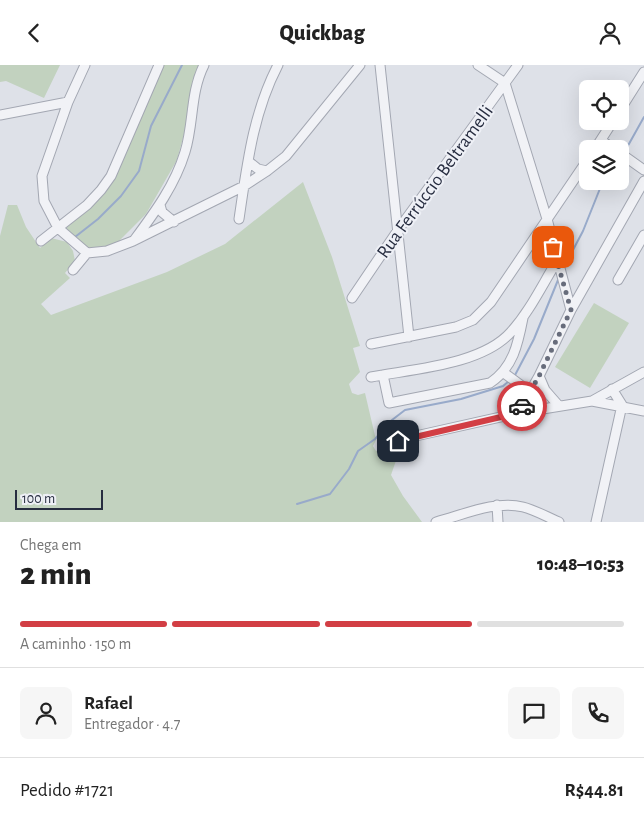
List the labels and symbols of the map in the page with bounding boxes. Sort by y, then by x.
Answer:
street label: Rua Ferrúccio Beltramelli [374,102,497,262]
pin [532,226,574,268]
courier [497,381,547,431]
pin [377,420,419,462]
scale bar [15,487,102,510]

